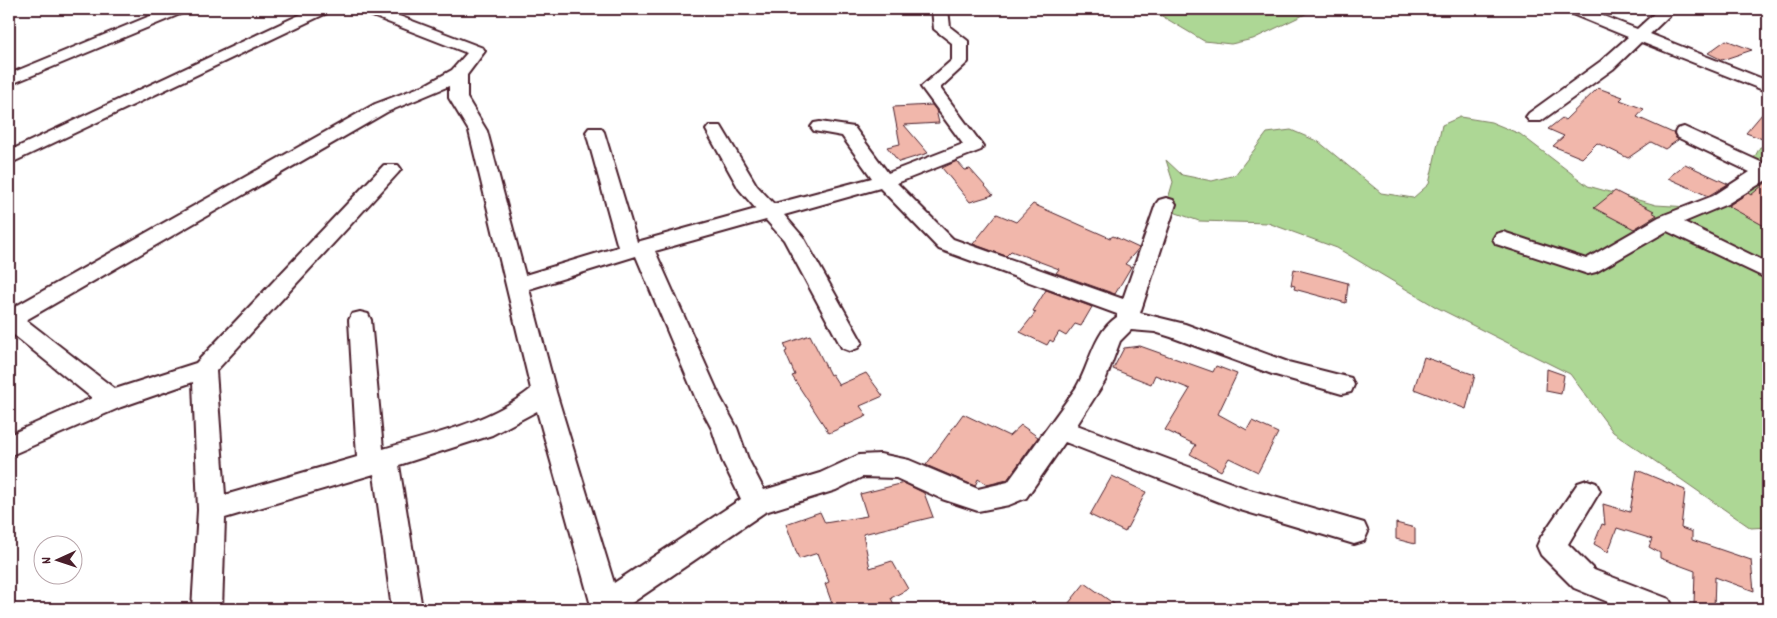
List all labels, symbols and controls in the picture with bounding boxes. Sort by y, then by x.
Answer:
north arrow [32,536,82,586]
text: N [37,557,57,565]

